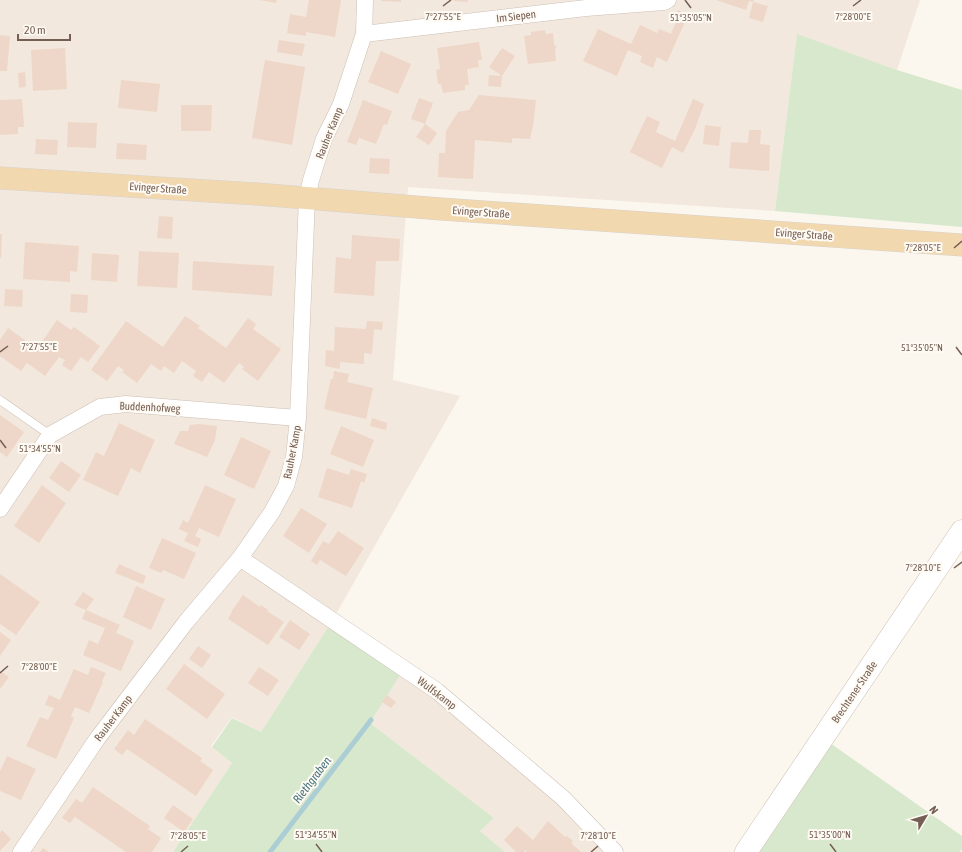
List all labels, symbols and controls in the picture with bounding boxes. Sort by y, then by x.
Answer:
street label: Im Siepen [495,8,537,24]
text: 7°27'55"E [425,11,461,22]
text: 7°28'00"E [835,11,871,22]
text: 51°35'05"N [670,12,712,23]
scale bar [18,16,70,42]
text: 20 m [24,23,46,37]
street label: Rauher Kamp [313,106,345,160]
street label: Evinger Straße [129,180,187,196]
street label: Evinger Straße [452,204,510,220]
street label: Evinger Straße [775,226,833,242]
text: 7°28'05"E [905,242,941,253]
text: 7°27'55"E [21,341,57,352]
text: 51°35'05"N [901,342,943,353]
street label: Buddenhofweg [119,399,181,415]
street label: Rauher Kamp [281,424,303,480]
text: 51°34'55"N [19,443,61,454]
text: 7°28'10"E [905,562,941,573]
street label: Brechtener Straße [829,659,879,725]
text: 7°28'00"E [21,661,57,672]
street label: Wulfskamp [415,674,459,712]
street label: Rauher Kamp [92,693,134,743]
water label: Riethgraben [290,754,334,806]
north arrow [906,796,946,836]
text: N [927,804,941,816]
text: 51°34'55"N [295,829,337,840]
text: 51°35'00"N [809,829,851,840]
text: 7°28'05"E [170,830,206,841]
text: 7°28'10"E [580,830,616,841]

